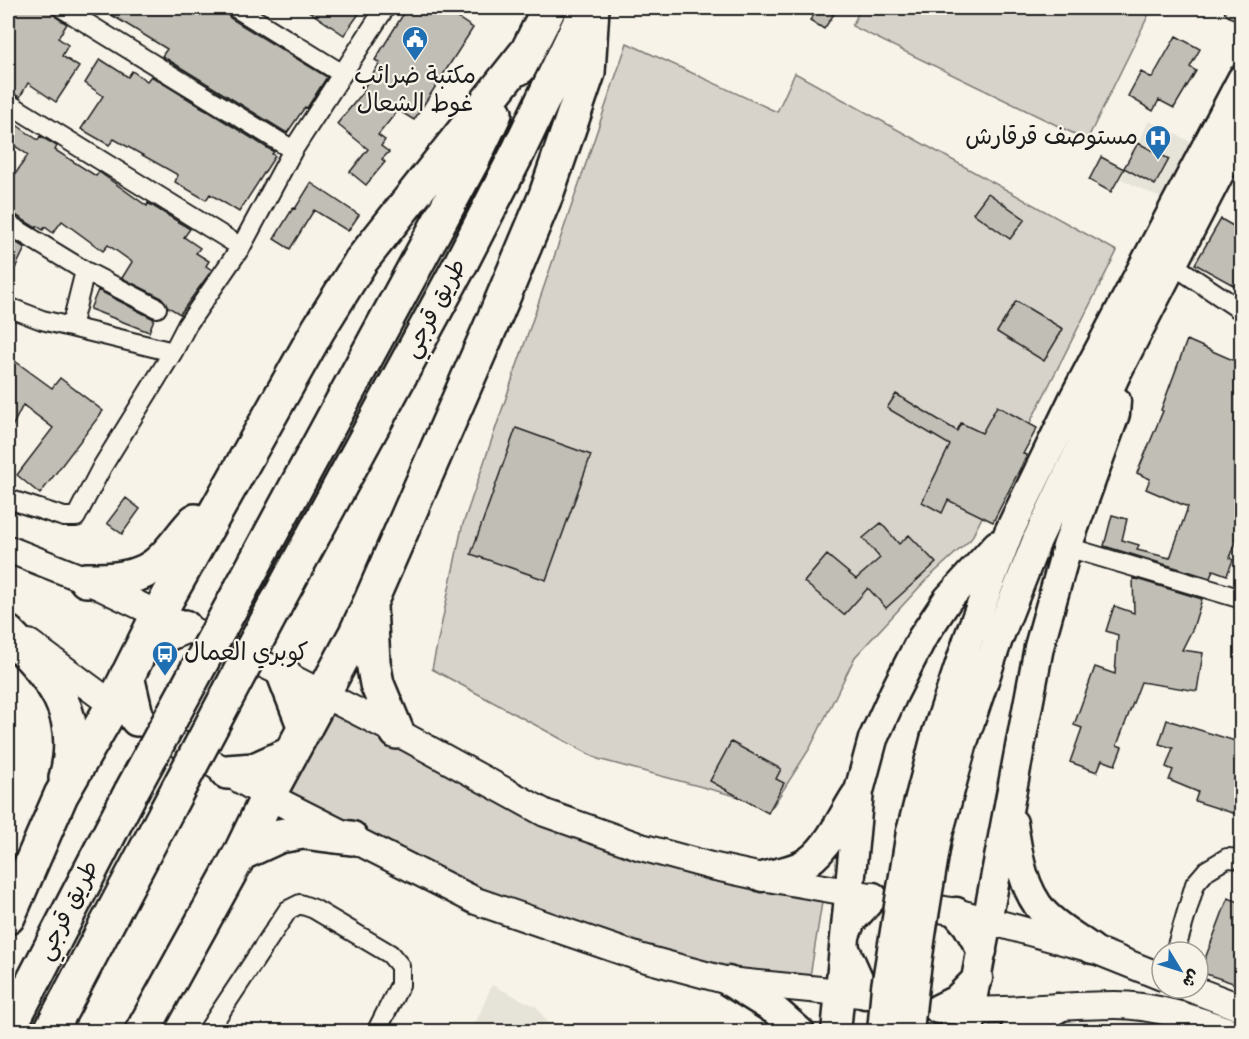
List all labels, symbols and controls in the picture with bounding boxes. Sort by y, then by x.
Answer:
public building icon: مكتبة ضرائب غوط الشعال [400,24,430,62]
place label: مكتبة ضرائب غوط الشعال [354,60,476,123]
place label: مستوصف قرقارش [965,121,1138,156]
hospital icon: مستوصف قرقارش [1143,123,1173,161]
street label: طريق قرجي [395,253,478,365]
place label: كوبري العمال [184,637,309,672]
bus stop icon: كوبري العمال [150,639,180,677]
street label: طريق قرجي [29,855,110,968]
north arrow [1150,940,1210,1000]
text: ش [1175,964,1205,992]

